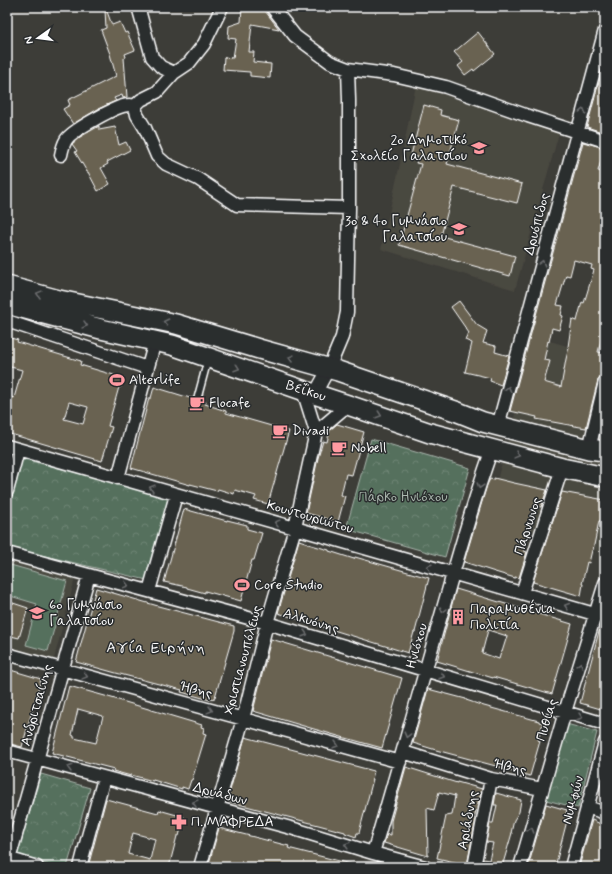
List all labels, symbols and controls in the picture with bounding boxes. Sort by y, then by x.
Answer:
north arrow [18,18,58,58]
text: N [22,35,37,45]
one-way arrow [578,107,587,114]
place label: 2ο Δημοτικό Σχολείο Γαλατσίου [351,131,467,165]
school or university icon: 2ο Δημοτικό Σχολείο Γαλατσίου [470,139,488,157]
street label: Δρυόπιδος [520,191,554,257]
place label: 3ο & 4ο Γυμνάσιο Γαλατσίου [345,212,447,246]
school or university icon: 3ο & 4ο Γυμνάσιο Γαλατσίου [450,220,468,238]
one-way arrow [537,260,546,267]
one-way arrow [36,291,43,299]
one-way arrow [163,319,169,327]
one-way arrow [82,320,89,328]
one-way arrow [288,354,295,363]
one-way arrow [233,363,240,371]
sports icon: Alterlife [108,371,126,389]
place label: Alterlife [129,371,181,389]
street label: Βεΐκου [284,376,328,406]
one-way arrow [503,385,512,392]
cafe icon: Flocafe [188,394,206,412]
place label: Flocafe [209,394,251,412]
one-way arrow [375,410,382,419]
cafe icon: Divadi [271,422,289,440]
place label: Divadi [292,422,329,440]
cafe icon: Nobell [330,439,348,457]
place label: Nobell [351,439,386,457]
one-way arrow [514,451,520,459]
one-way arrow [476,482,484,489]
one-way arrow [149,484,156,493]
park label: Πάρκο Ηνιόχου [359,488,447,506]
street label: Πάρνωνος [510,495,546,557]
street label: Κουντουριώτου [265,496,355,538]
one-way arrow [274,519,281,527]
one-way arrow [426,563,433,572]
sports icon: Core Studio [233,576,251,594]
place label: Core Studio [254,576,323,594]
one-way arrow [123,581,129,589]
place label: 6ο Γυμνάσιο Γαλατσίου [49,596,122,630]
place label: Παραμυθένια Πολιτία [470,599,555,634]
one-way arrow [564,602,571,611]
street label: Χριστιανουπόλεως [220,603,266,717]
school or university icon: 6ο Γυμνάσιο Γαλατσίου [28,604,46,622]
street label: Αλκυόνης [281,604,341,638]
one-way arrow [439,607,448,614]
building icon: Παραμυθένια Πολιτία [449,608,467,626]
street label: Ηνιόχου [402,621,432,671]
one-way arrow [301,629,308,638]
district label: Αγία Ειρήνη [106,638,206,658]
one-way arrow [575,661,584,668]
street label: Ανδριτσαίνης [17,662,57,748]
one-way arrow [81,671,88,680]
one-way arrow [439,671,446,680]
street label: Ήβης [178,677,214,703]
street label: Πυθίας [532,697,562,743]
one-way arrow [207,705,214,714]
one-way arrow [577,712,584,721]
one-way arrow [403,732,412,739]
one-way arrow [332,740,339,749]
street label: Ήβης [492,754,528,780]
one-way arrow [66,764,73,773]
street label: Νυμφών [558,774,588,826]
street label: Δρυάδων [191,778,249,810]
street label: Αριάδνης [453,789,483,851]
one-way arrow [192,799,198,807]
pharmacy icon: Π. ΜΑΦΡΕΔΑ [170,813,188,831]
place label: Π. ΜΑΦΡΕΔΑ [191,813,274,831]
one-way arrow [526,826,535,833]
one-way arrow [344,841,351,850]

